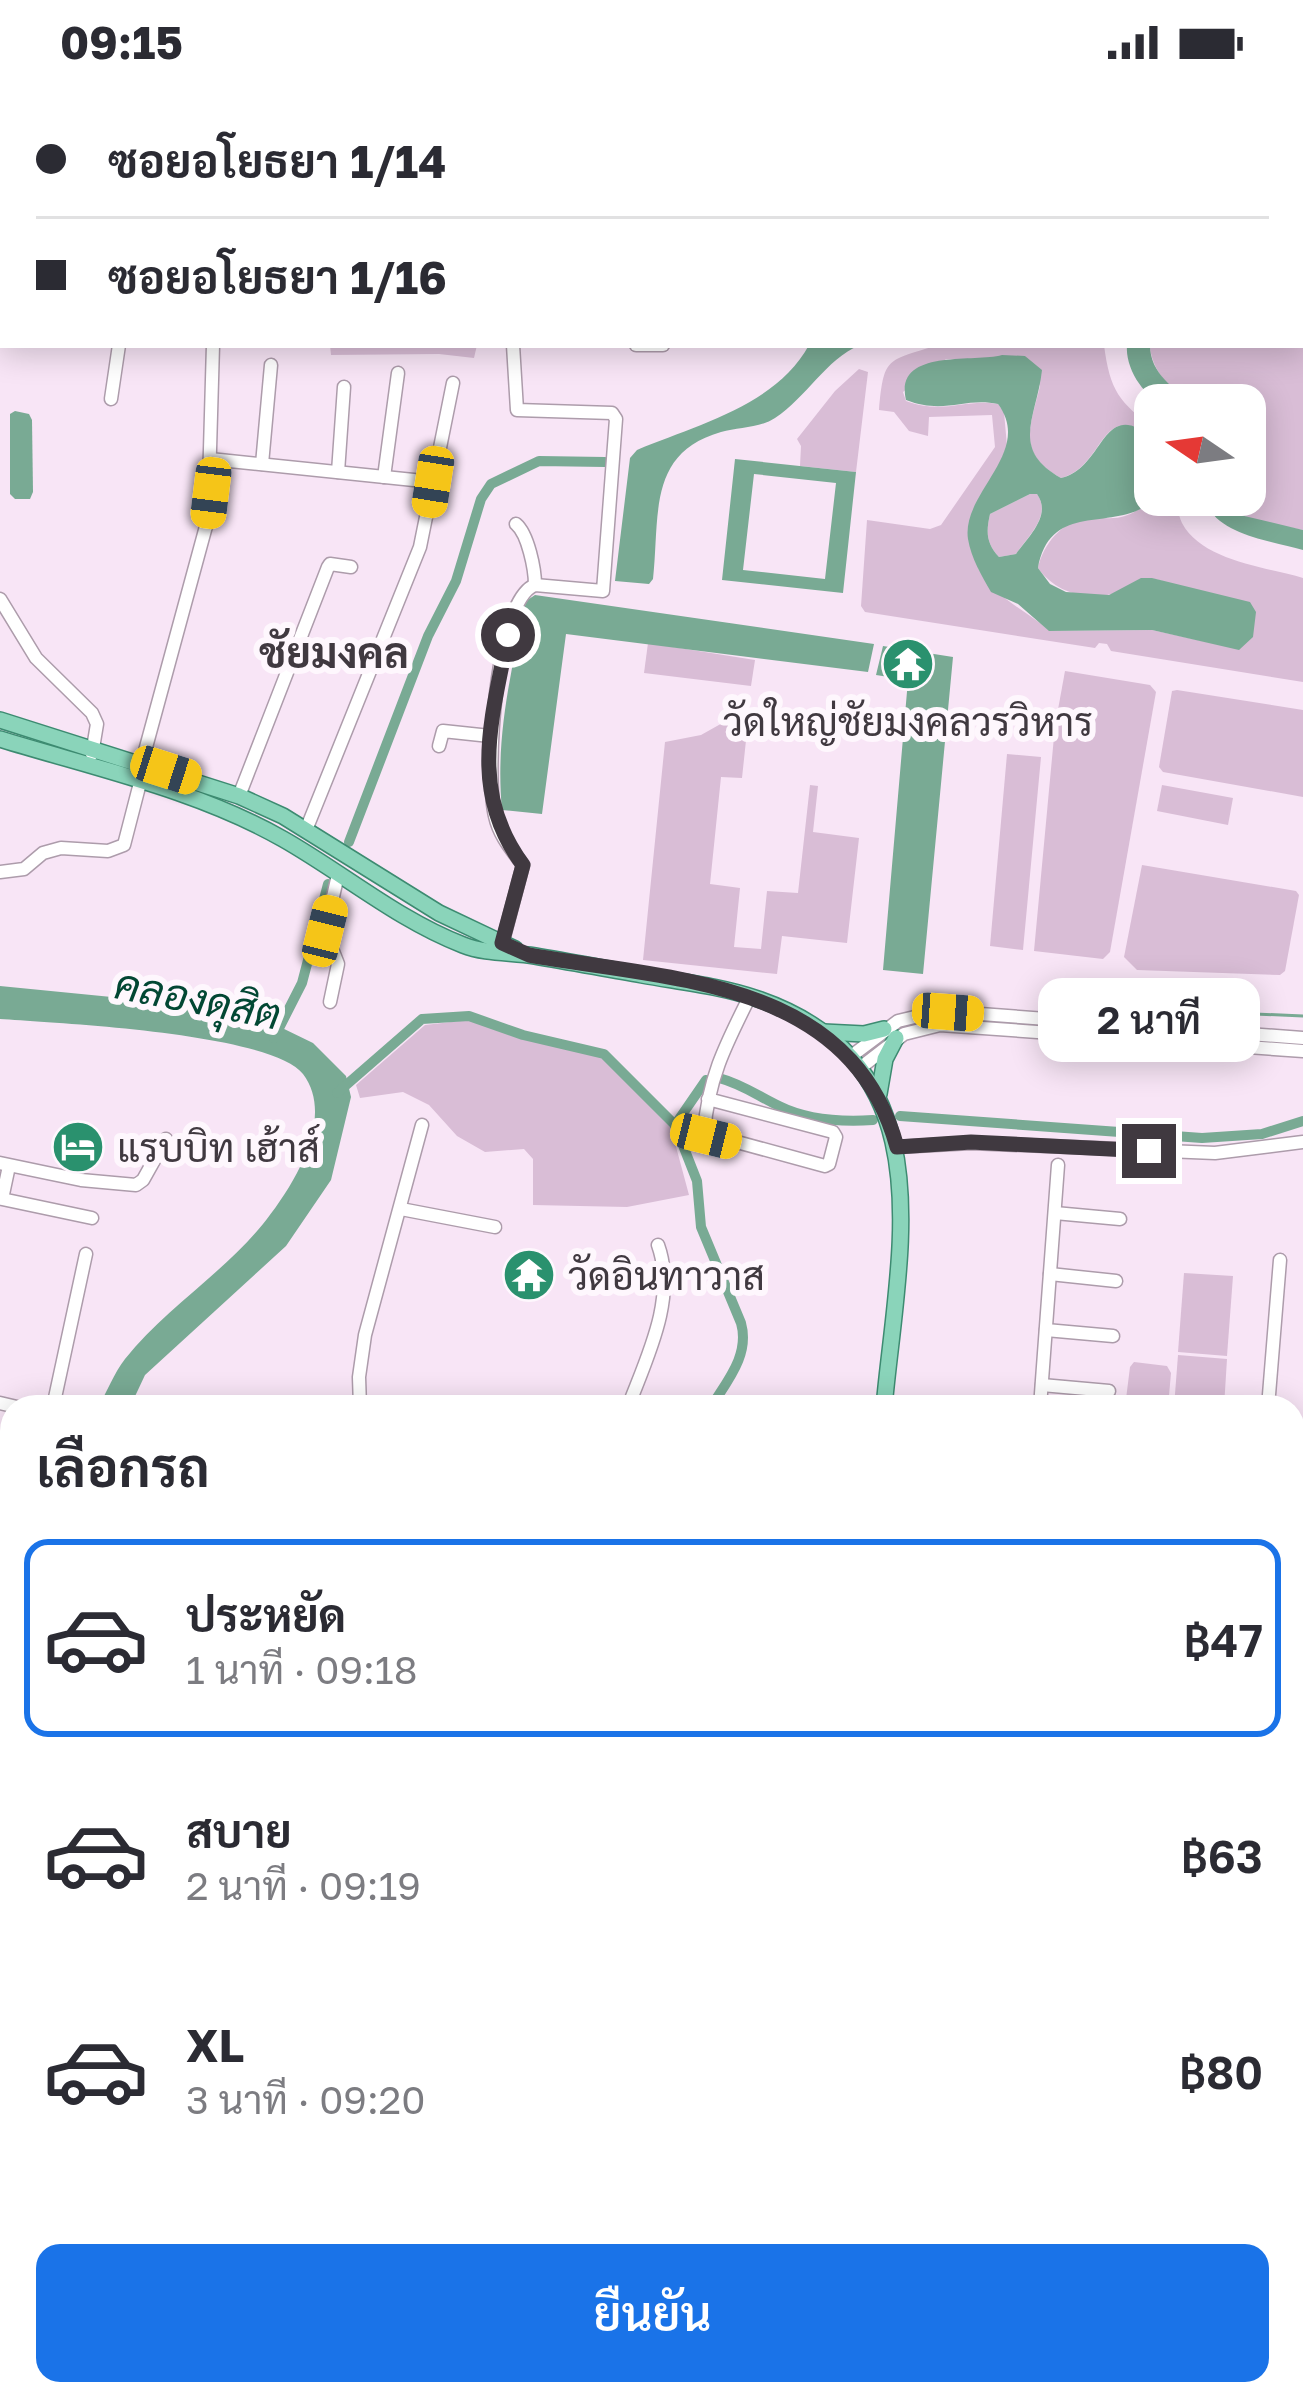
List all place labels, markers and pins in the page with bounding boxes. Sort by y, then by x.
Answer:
temple icon: วัดใหญ่ชัยมงคลวรวิหาร [880,636,936,692]
place label: วัดใหญ่ชัยมงคลวรวิหาร [723,697,1093,746]
hotel icon: แรบบิท เฮ้าส์ [50,1119,106,1175]
place label: แรบบิท เฮ้าส์ [117,1124,320,1171]
temple icon: วัดอินทาวาส [501,1247,557,1303]
place label: วัดอินทาวาส [568,1252,765,1299]

